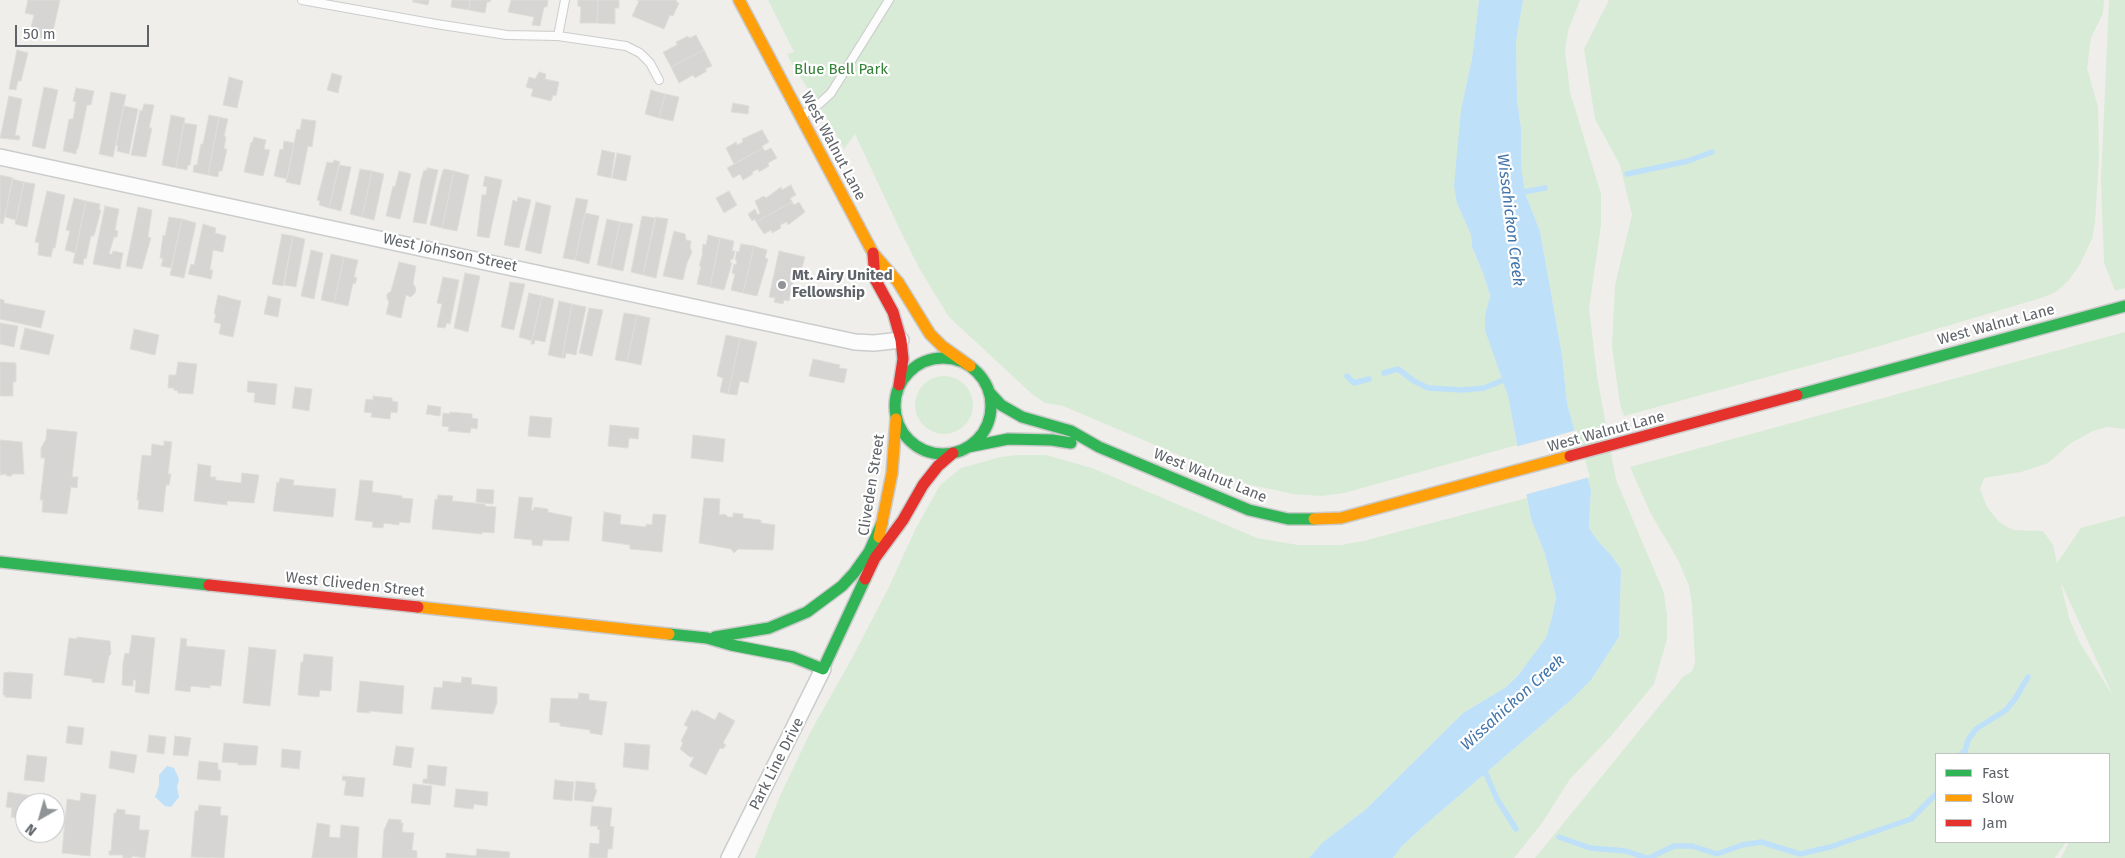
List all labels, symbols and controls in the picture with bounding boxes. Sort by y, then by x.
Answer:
scale bar [18,15,151,47]
text: 50 m [23,25,56,43]
park label: Blue Bell Park [794,61,888,79]
street label: West Walnut Lane [797,89,869,203]
water label: Wissahickon Creek [1492,153,1528,287]
street label: West Johnson Street [381,230,519,276]
place label: Mt. Airy United Fellowship [792,267,893,302]
marker: Mt. Airy United Fellowship [776,279,788,291]
street label: West Walnut Lane [1935,301,2057,349]
street label: West Walnut Lane [1545,408,1667,456]
street label: Cliveden Street [855,433,889,537]
street label: West Walnut Lane [1151,445,1269,507]
street label: West Cliveden Street [285,569,425,601]
water label: Wissahickon Creek [1457,651,1569,755]
street label: Park Line Drive [746,715,808,813]
legend [1935,753,2110,843]
text: Fast [1982,764,2009,782]
text: Slow [1982,789,2014,807]
north arrow [15,793,65,843]
text: Jam [1982,814,2008,832]
text: N [22,820,40,839]

